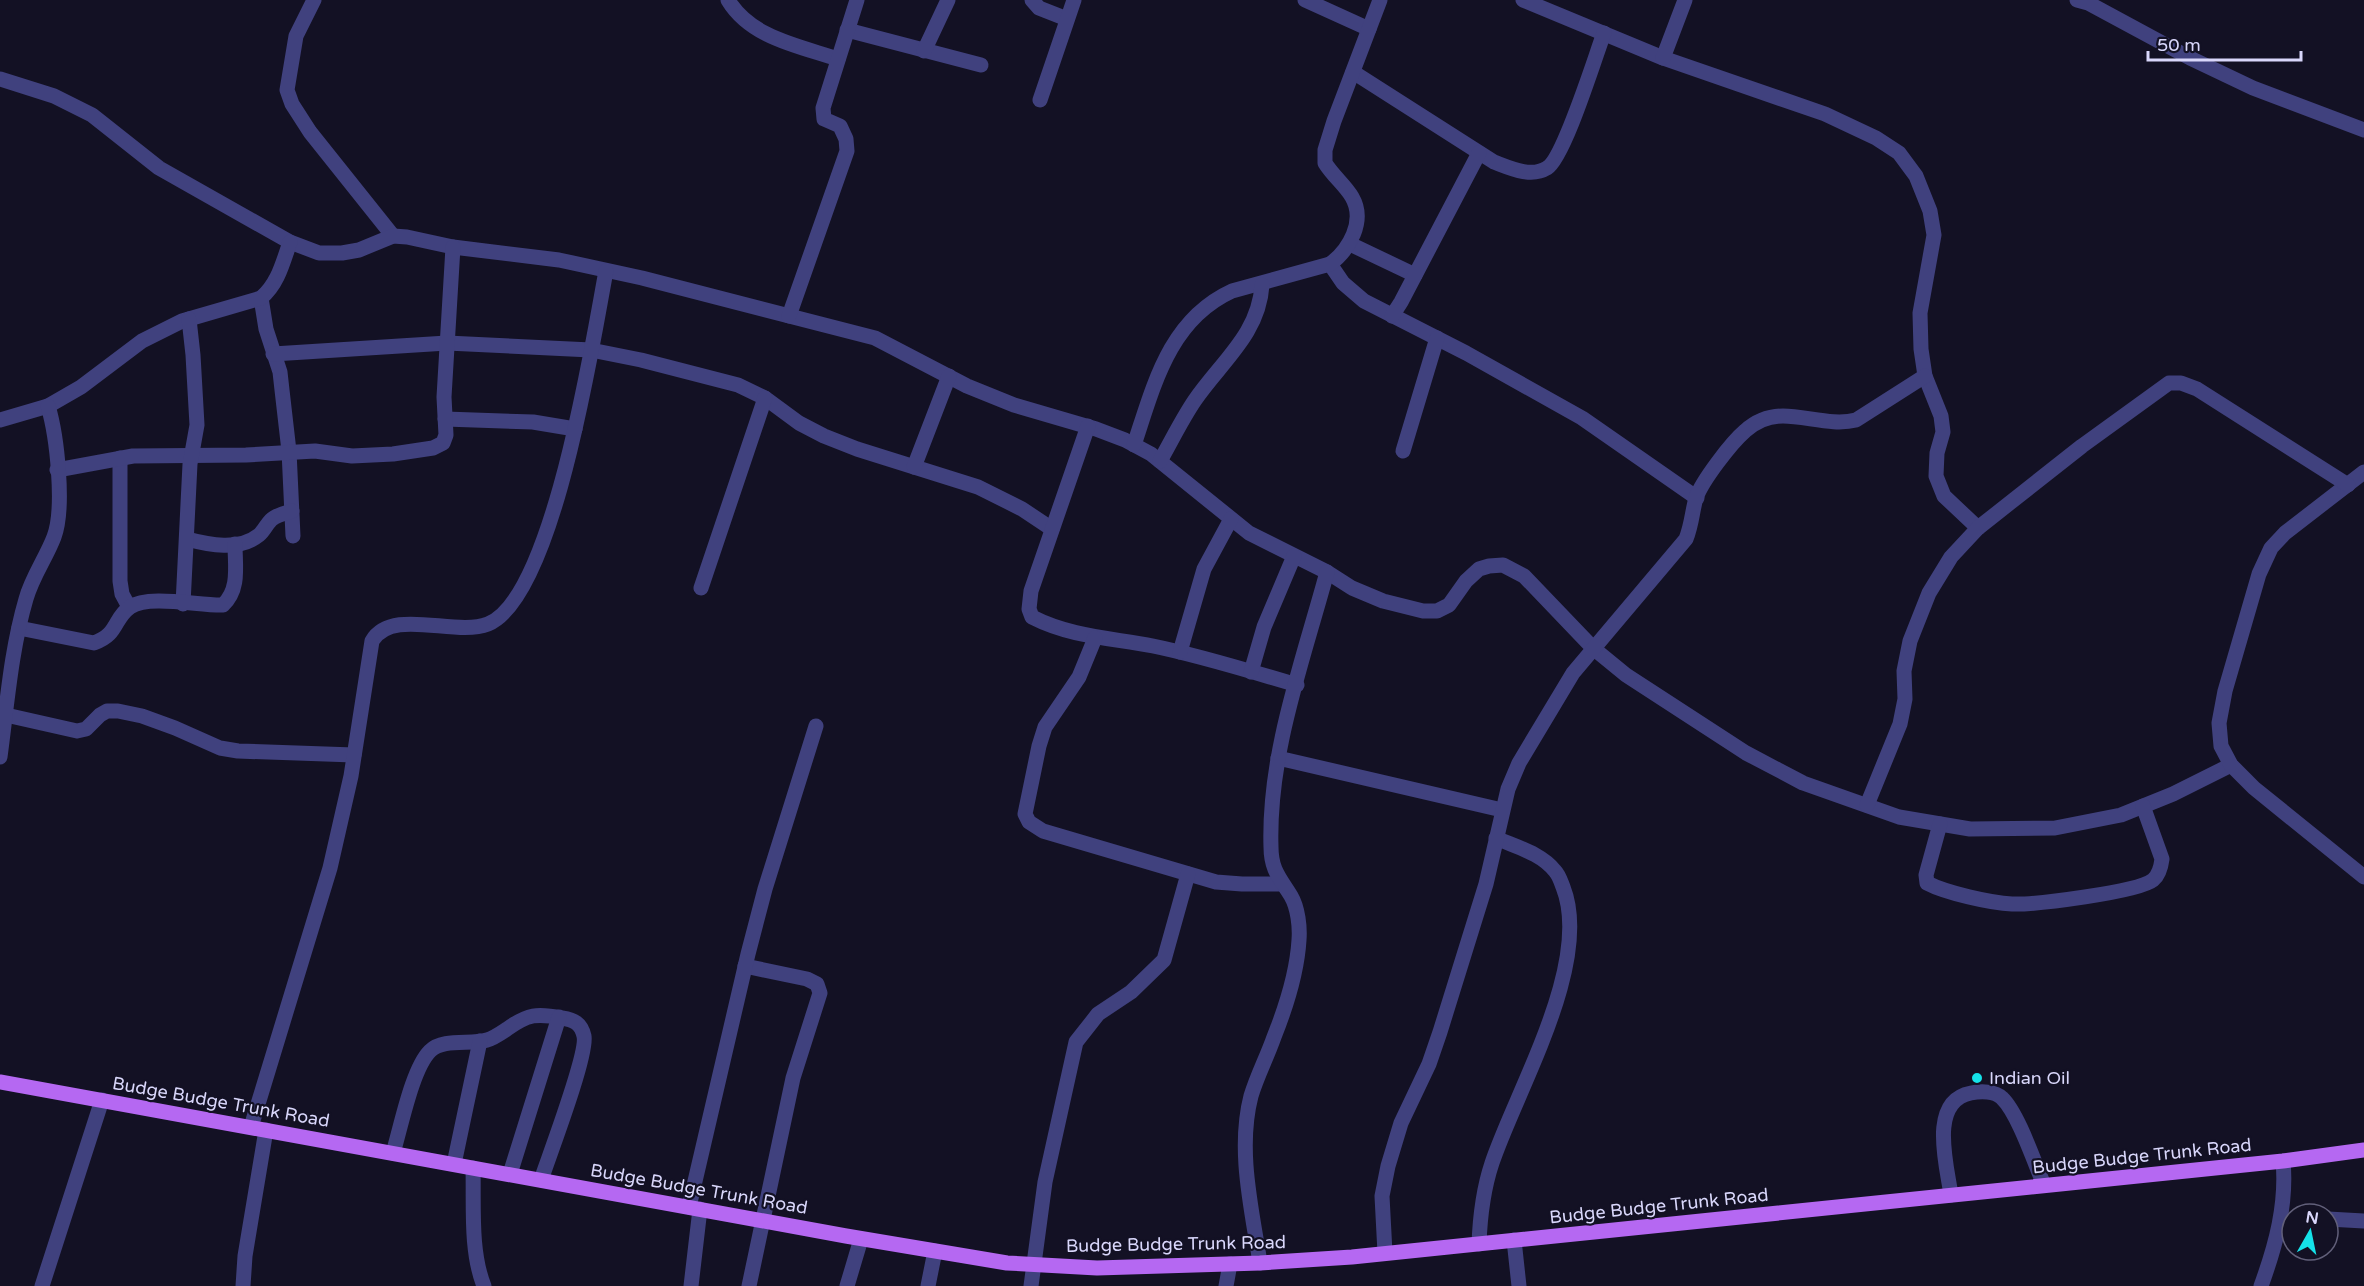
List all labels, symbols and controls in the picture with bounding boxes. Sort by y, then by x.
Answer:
scale bar [2148,24,2301,62]
text: 50 m [2157,34,2201,56]
place label: Indian Oil [1989,1067,2070,1089]
marker: Indian Oil [1970,1071,1984,1085]
street label: Budge Budge Trunk Road [111,1072,331,1132]
street label: Budge Budge Trunk Road [2031,1134,2253,1178]
street label: Budge Budge Trunk Road [589,1159,809,1219]
street label: Budge Budge Trunk Road [1548,1184,1770,1228]
north arrow [2280,1202,2340,1262]
text: N [2304,1207,2320,1229]
street label: Budge Budge Trunk Road [1066,1231,1286,1257]

